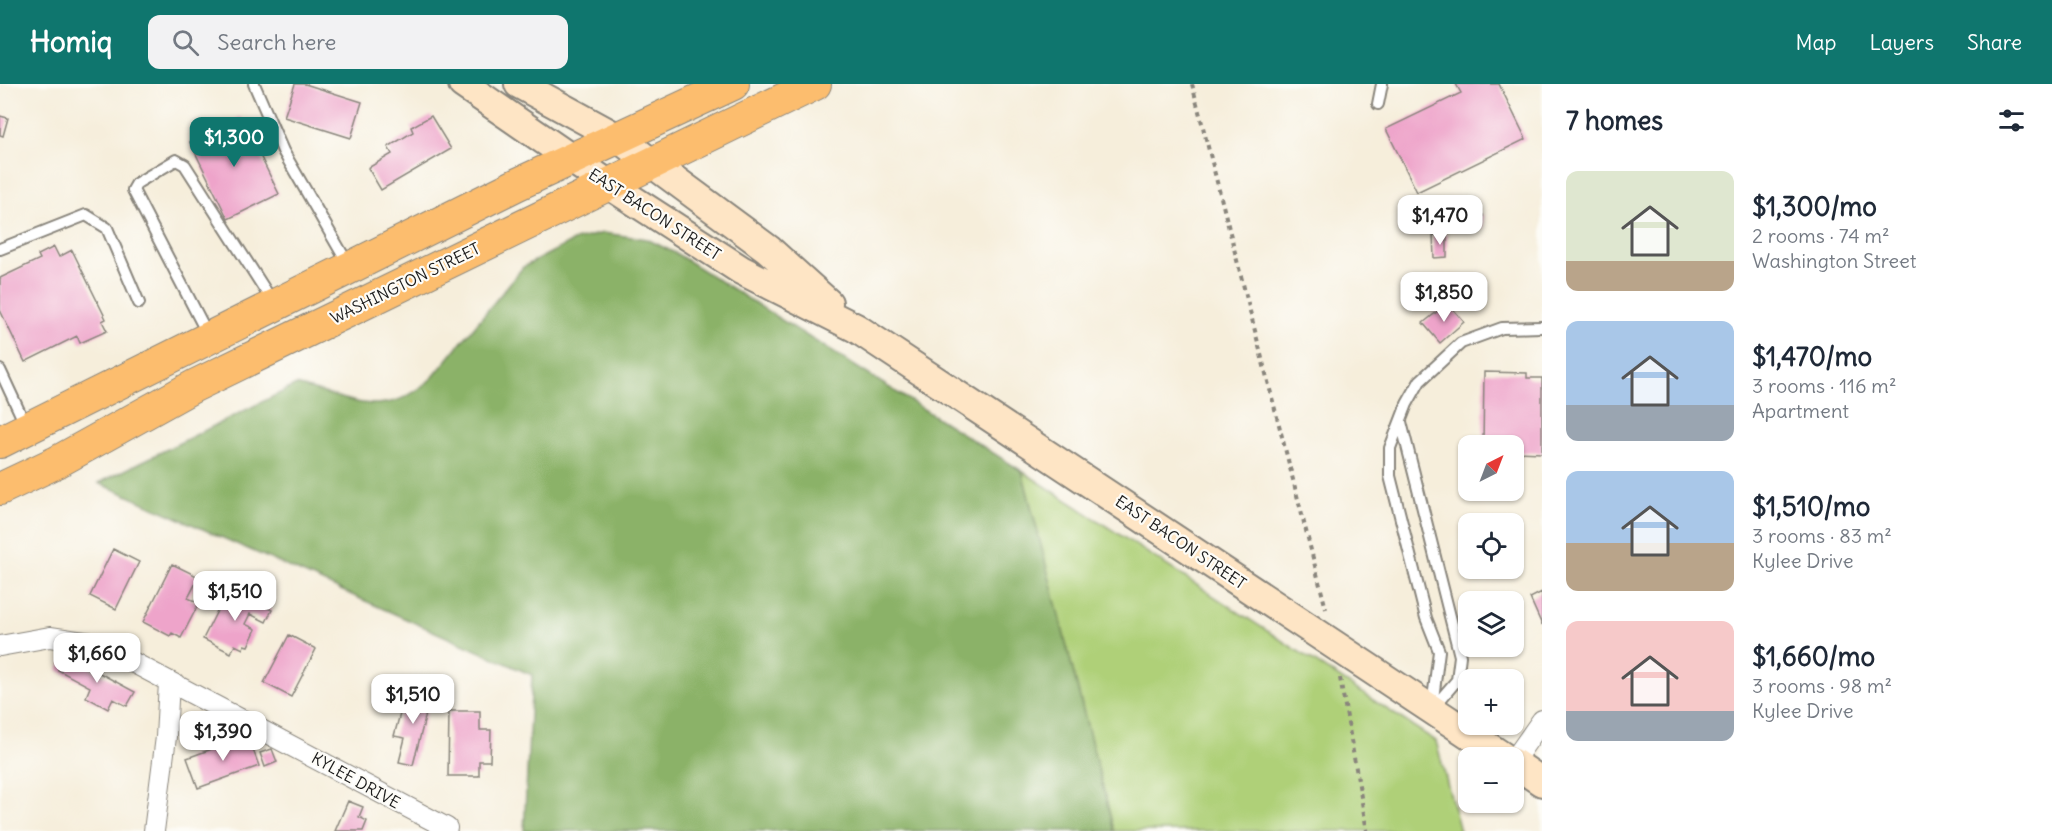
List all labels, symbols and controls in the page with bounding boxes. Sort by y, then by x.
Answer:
search box [148,15,568,69]
text: Homiq [30,24,112,60]
icon: search [169,26,202,59]
text: Search here [217,28,336,56]
text: Map [1796,29,1836,56]
text: Layers [1869,29,1934,56]
text: Share [1967,29,2022,56]
text: 7 homes [1566,104,1663,137]
icon: filters [1995,104,2028,137]
pin: $1,300 [185,117,283,168]
text: $1,300 [204,124,264,149]
street label: EAST BACON STREET [585,164,725,264]
text: $1,300/mo [1752,190,1877,223]
pin: $1,470 [1391,195,1489,246]
icon: home [1614,195,1686,267]
text: $1,470 [1412,202,1468,227]
text: 2 rooms · 74 m² [1752,223,1889,248]
street label: WASHINGTON STREET [327,238,483,328]
text: Washington Street [1752,248,1917,273]
pin: $1,850 [1395,272,1493,323]
text: $1,850 [1414,279,1474,304]
text: $1,470/mo [1752,340,1872,373]
icon: home [1614,345,1686,417]
text: 3 rooms · 116 m² [1752,373,1896,398]
text: Apartment [1752,398,1849,423]
north arrow [1458,435,1524,501]
map controls [1458,435,1524,813]
text: $1,510/mo [1752,490,1870,523]
street label: EAST BACON STREET [1112,491,1250,593]
icon: home [1614,495,1686,567]
button: locate [1458,513,1524,579]
text: 3 rooms · 83 m² [1752,523,1892,548]
text: Kylee Drive [1752,548,1854,573]
pin: $1,510 [186,571,284,622]
text: $1,510 [207,578,263,603]
button: layers [1458,591,1524,657]
pin: $1,660 [48,633,146,684]
text: $1,660 [67,640,127,665]
text: $1,660/mo [1752,640,1875,673]
icon: home [1614,645,1686,717]
button: + [1458,669,1524,735]
text: 3 rooms · 98 m² [1752,673,1892,698]
pin: $1,510 [364,674,462,725]
text: $1,510 [385,681,441,706]
text: Kylee Drive [1752,698,1854,723]
pin: $1,390 [174,711,272,762]
text: $1,390 [194,718,252,743]
button: − [1458,747,1524,813]
street label: KYLEE DRIVE [308,748,404,812]

